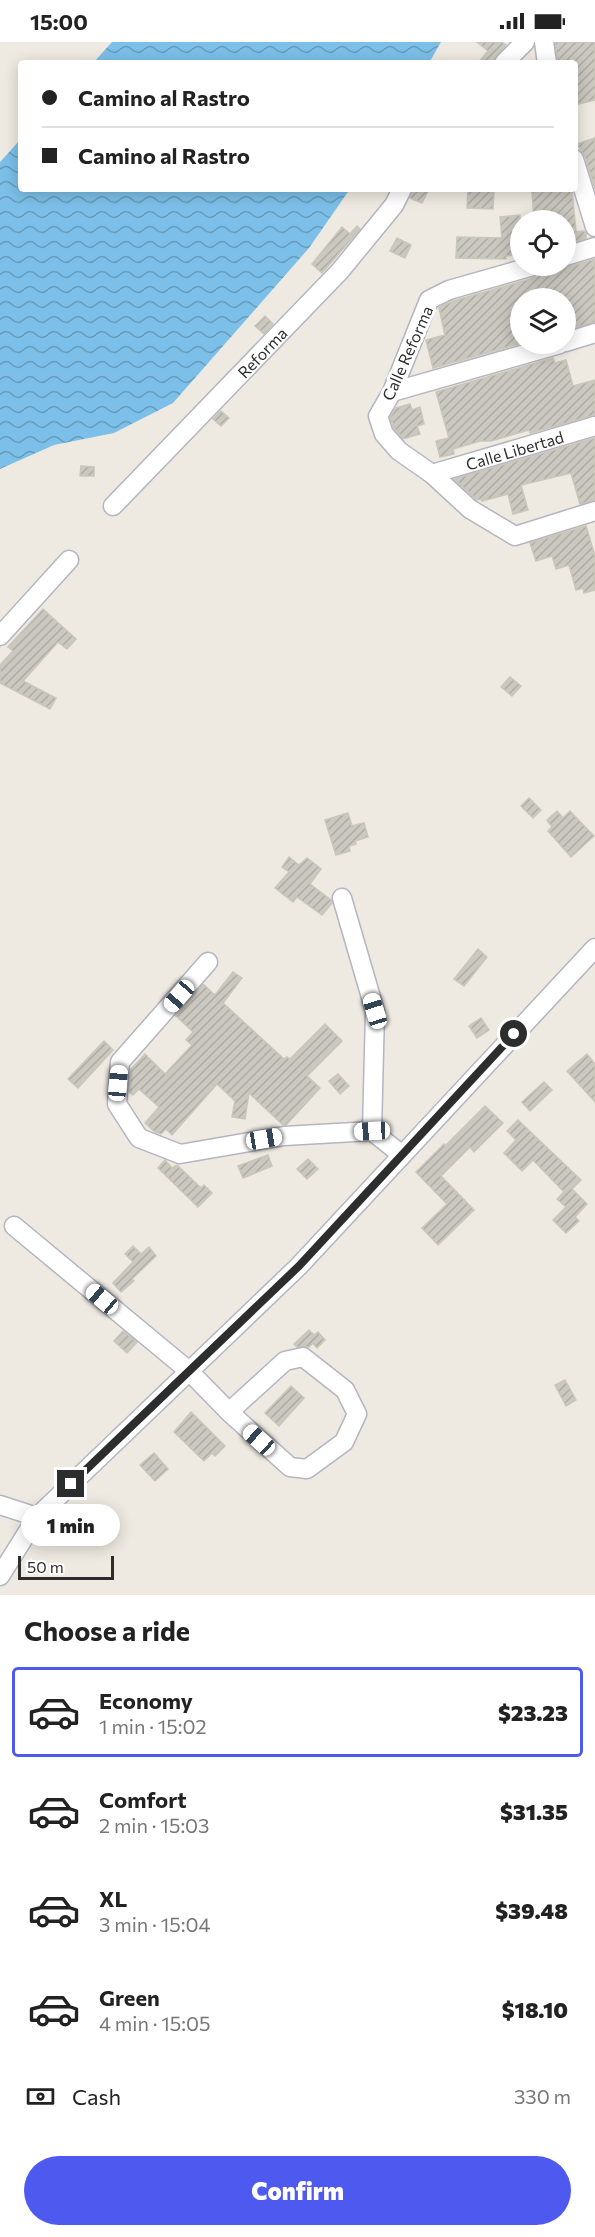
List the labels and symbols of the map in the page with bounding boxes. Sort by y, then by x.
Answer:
street label: Calle Reforma [378,303,436,403]
street label: Reforma [233,323,290,381]
street label: Calle Libertad [463,426,566,473]
car [160,977,198,1015]
car [361,991,389,1031]
route start [500,1020,527,1047]
car [107,1064,129,1102]
car [354,1121,390,1141]
car [245,1127,283,1151]
car [82,1281,122,1317]
car [240,1421,278,1459]
route end [57,1470,84,1497]
callout: 1 min [22,1505,121,1547]
scale bar [18,1553,114,1580]

